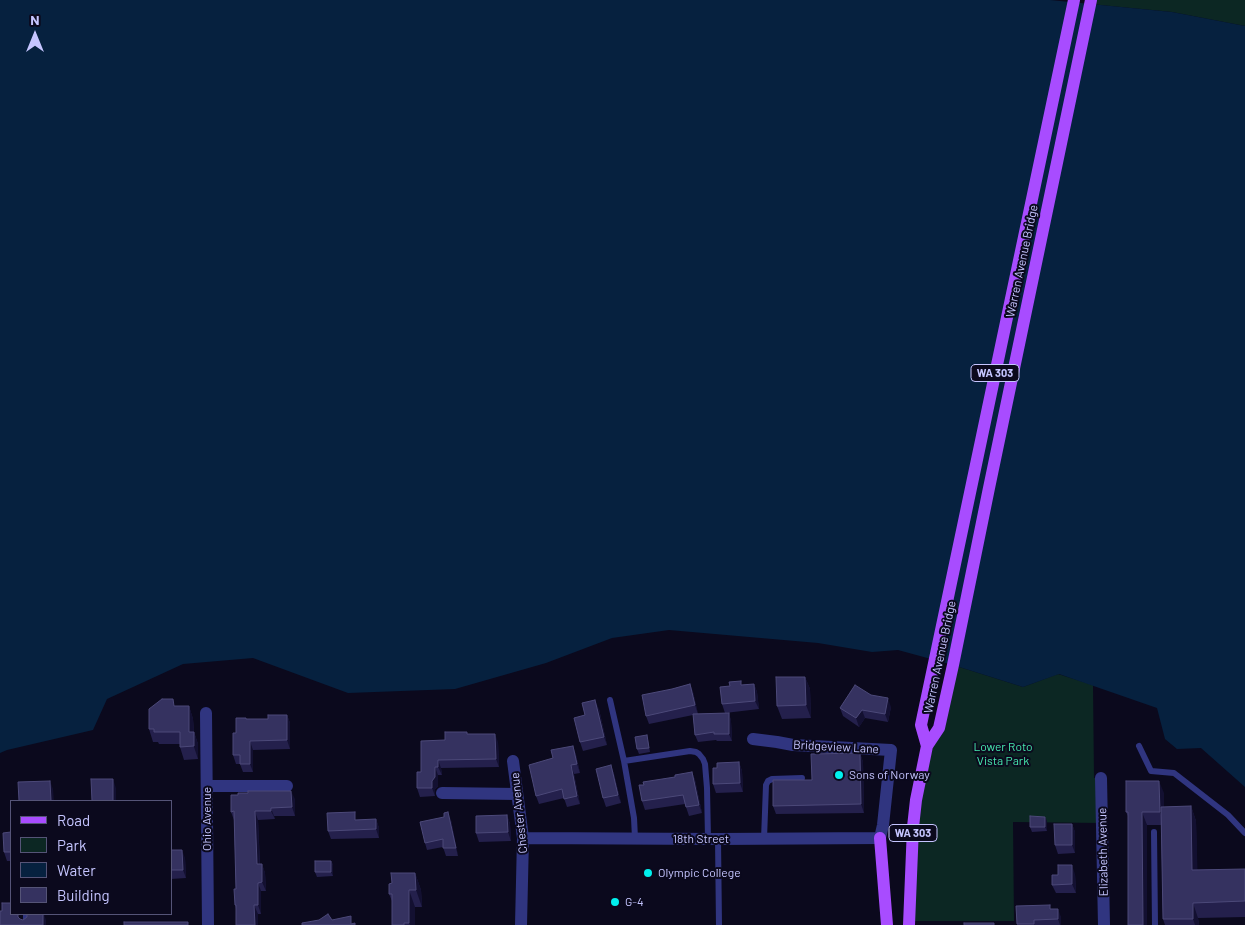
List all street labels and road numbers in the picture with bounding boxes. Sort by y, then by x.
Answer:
street label: Warren Avenue Bridge [1003,203,1041,319]
road number: WA 303 [971,364,1019,382]
street label: Warren Avenue Bridge [921,599,959,715]
street label: Bridgeview Lane [793,738,879,756]
street label: Chester Avenue [508,772,530,854]
street label: Ohio Avenue [200,787,214,851]
street label: Elizabeth Avenue [1095,808,1111,896]
road number: WA 303 [889,824,937,841]
street label: 18th Street [673,832,729,846]

